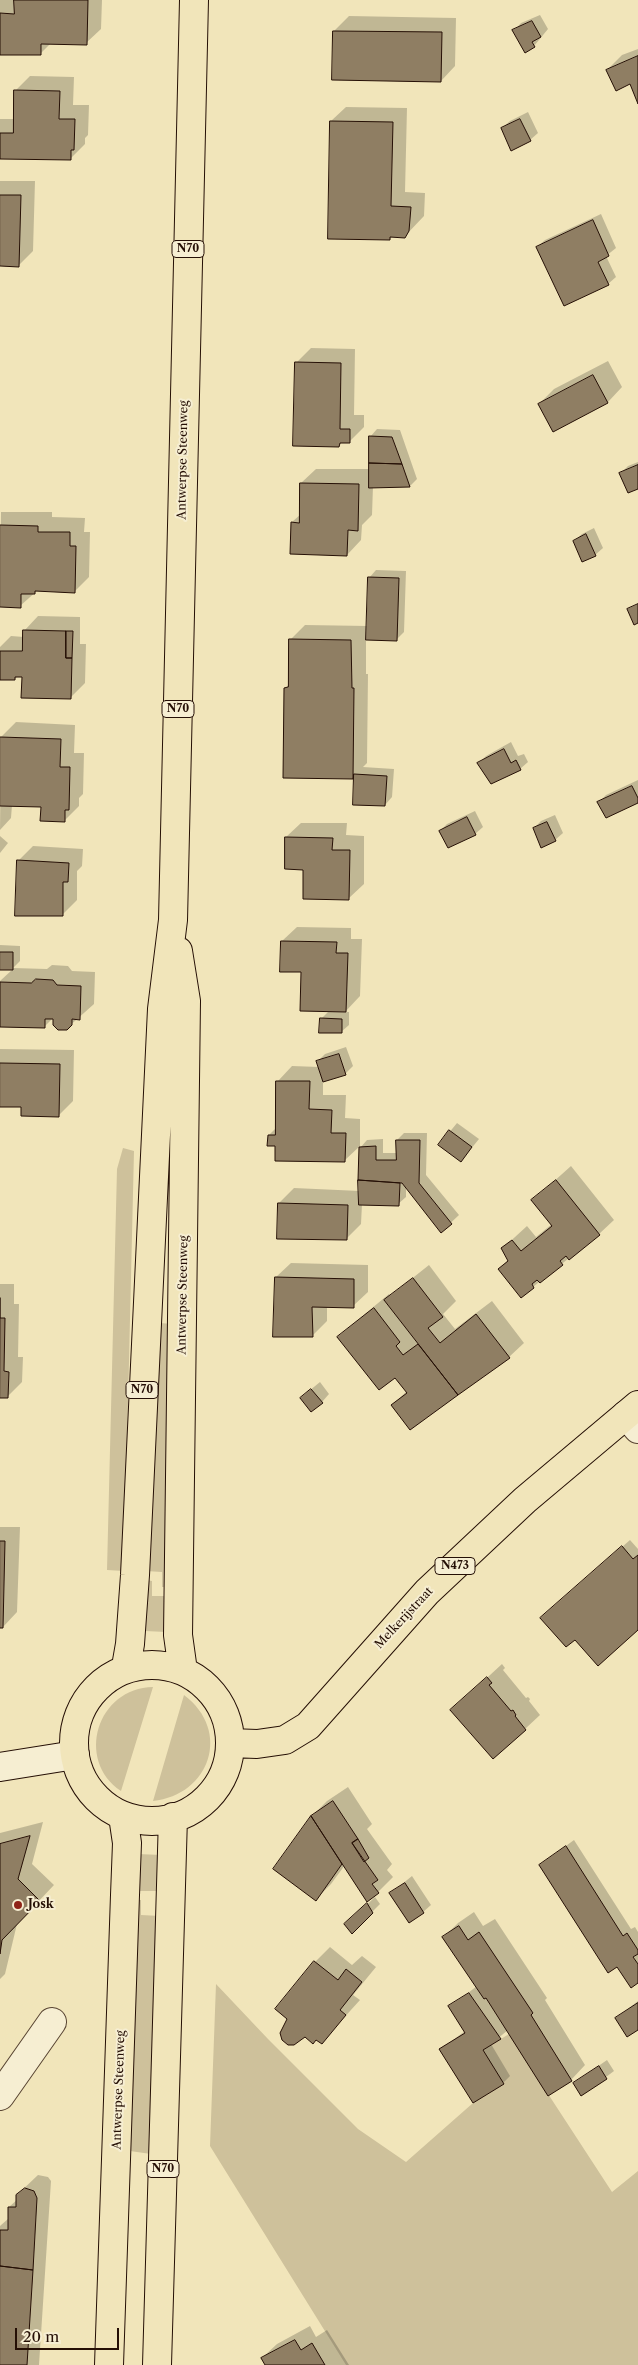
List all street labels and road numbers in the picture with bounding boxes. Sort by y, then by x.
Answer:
road number: N70 [172,240,204,258]
street label: Antwerpse Steenweg [175,400,191,520]
road number: N70 [162,701,194,718]
street label: Antwerpse Steenweg [175,1235,191,1355]
road number: N70 [126,1382,158,1398]
road number: N473 [435,1558,475,1574]
street label: Melkerijstraat [372,1584,436,1652]
street label: Antwerpse Steenweg [110,2030,128,2150]
road number: N70 [147,2160,179,2178]

